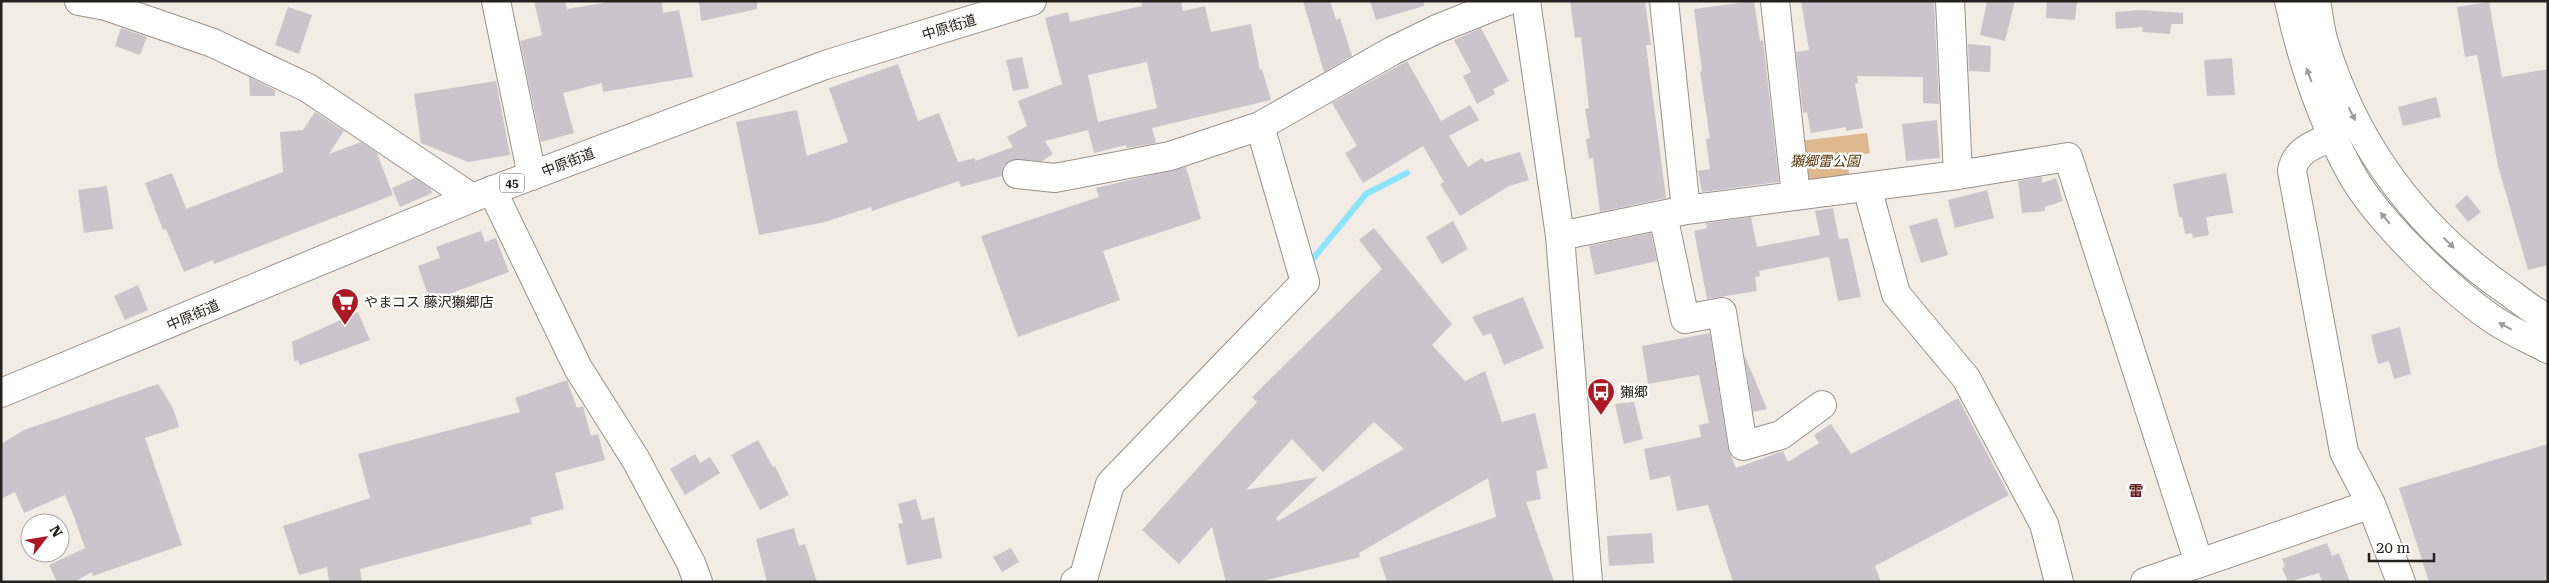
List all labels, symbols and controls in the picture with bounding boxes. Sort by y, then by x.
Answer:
street label: 中原街道 [920,11,978,43]
one-way arrow [2305,67,2313,82]
one-way arrow [2348,107,2356,121]
street label: 中原街道 [539,144,597,180]
park label: 獺郷雷公園 [1790,153,1862,169]
road number: 45 [500,174,524,192]
one-way arrow [2379,211,2390,224]
one-way arrow [2443,237,2455,249]
supermarket icon: やまコス 藤沢獺郷店 [330,287,360,326]
place label: やまコス 藤沢獺郷店 [364,294,494,310]
street label: 中原街道 [164,297,222,333]
one-way arrow [2497,322,2512,330]
bus stop icon: 獺郷 [1586,377,1616,416]
place label: 獺郷 [1620,384,1648,400]
district label: 雷 [2128,482,2144,500]
north arrow [20,513,70,563]
text: N [47,523,66,540]
scale bar [2369,530,2434,562]
text: 20 m [2376,539,2411,557]

